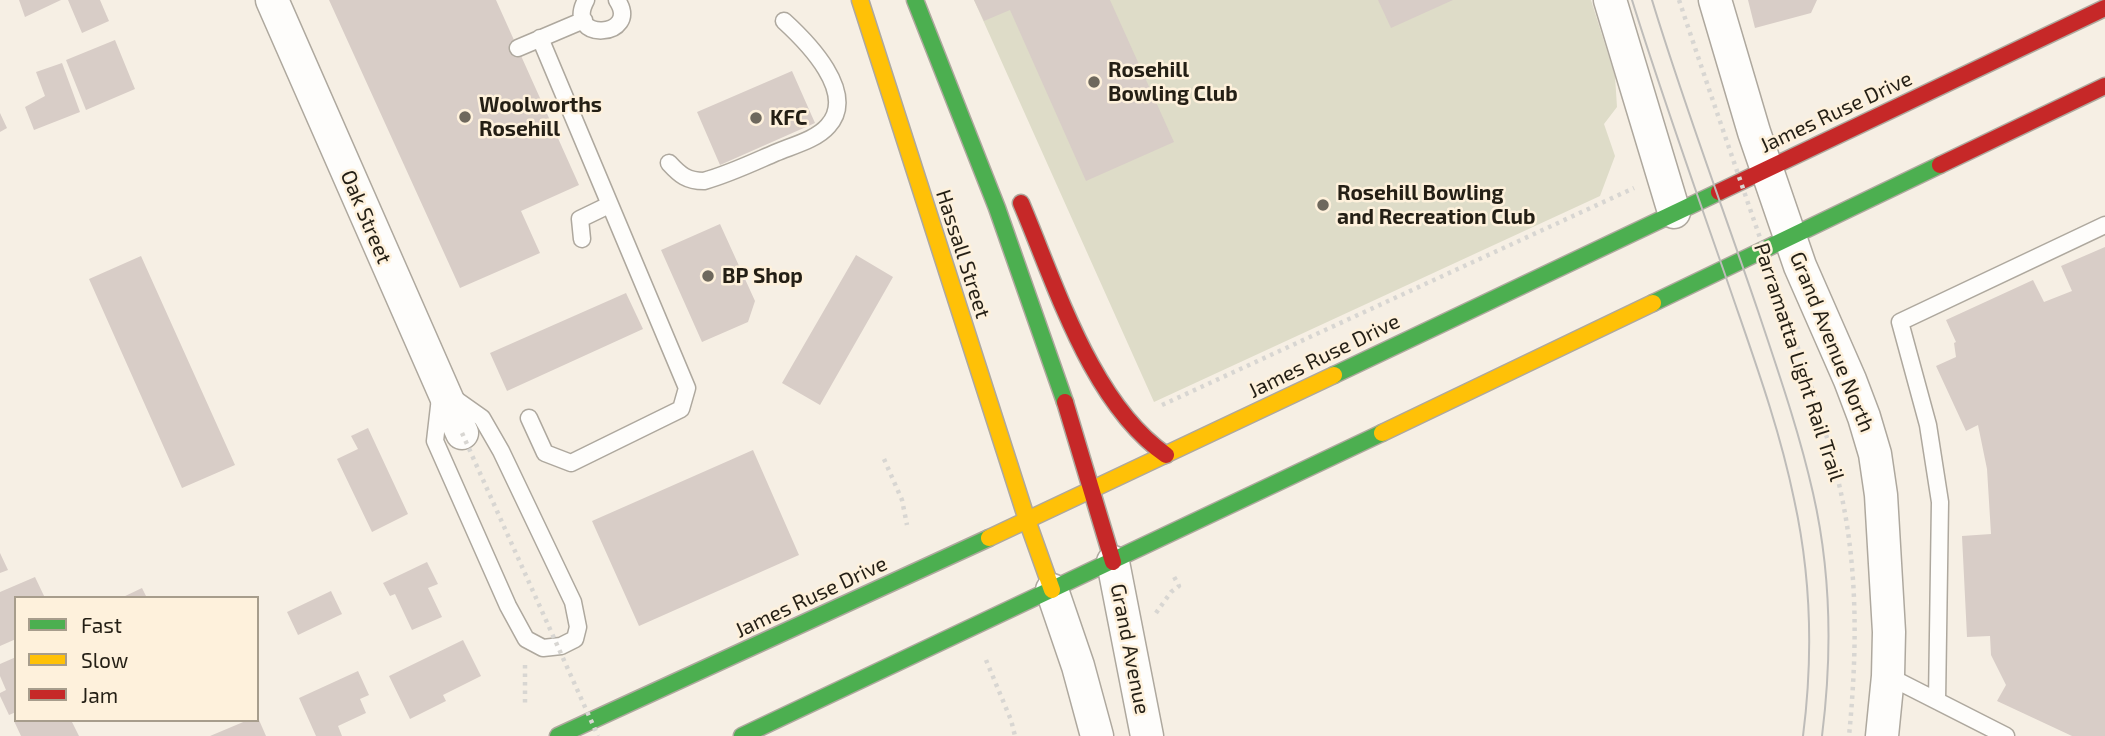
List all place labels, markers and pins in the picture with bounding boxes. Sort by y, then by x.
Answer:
place label: Rosehill Bowling Club [1108,57,1238,107]
marker: Rosehill Bowling Club [1086,74,1102,90]
place label: Woolworths Rosehill [479,92,602,142]
place label: KFC [770,105,807,131]
marker: Woolworths Rosehill [457,109,473,125]
marker: KFC [748,110,764,126]
place label: Rosehill Bowling and Recreation Club [1337,180,1535,230]
marker: Rosehill Bowling and Recreation Club [1315,197,1331,213]
place label: BP Shop [722,263,803,289]
marker: BP Shop [700,268,716,284]

